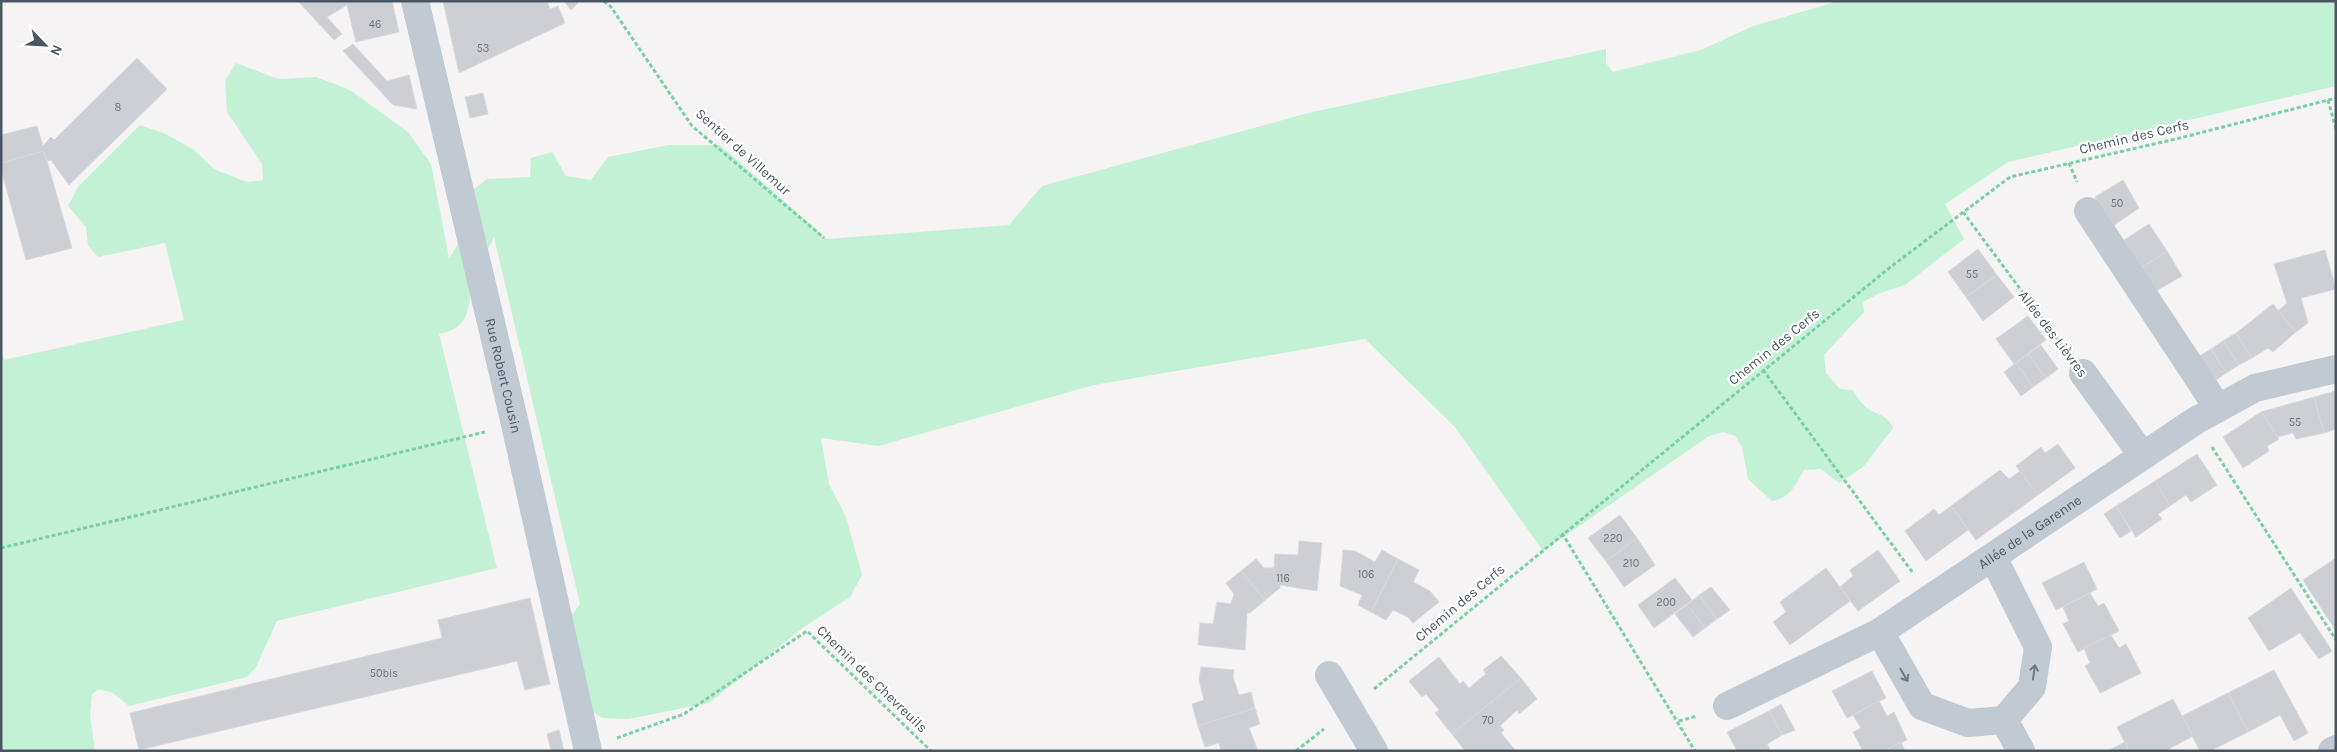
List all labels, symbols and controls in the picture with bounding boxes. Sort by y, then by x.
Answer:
house number: 46 [369,18,381,31]
north arrow [20,20,70,70]
text: N [47,42,66,58]
house number: 53 [477,42,489,55]
house number: 8 [115,101,122,114]
street label: Sentier de Villemur [692,105,795,200]
street label: Chemin des Cerfs [2077,116,2191,158]
house number: 50 [2111,197,2123,210]
house number: 55 [1966,268,1978,281]
street label: Allée des Lièvres [2015,287,2091,381]
street label: Chemin des Cerfs [1725,305,1823,389]
street label: Rue Robert Cousin [482,316,525,435]
house number: 55 [2289,416,2301,429]
street label: Allée de la Garenne [1975,491,2084,572]
house number: 220 [1603,532,1623,545]
house number: 210 [1623,557,1639,570]
street label: Chemin des Cerfs [1412,560,1508,646]
house number: 106 [1358,568,1374,581]
house number: 116 [1276,572,1290,585]
house number: 200 [1656,596,1676,609]
street label: Chemin des Chevreuils [813,622,931,736]
one-way arrow [2030,664,2040,680]
house number: 50bis [370,667,398,680]
one-way arrow [1899,667,1909,682]
house number: 70 [1482,714,1494,727]

